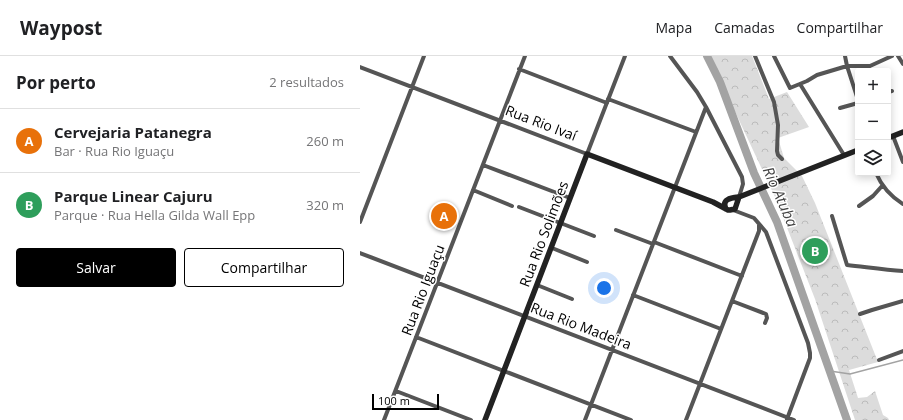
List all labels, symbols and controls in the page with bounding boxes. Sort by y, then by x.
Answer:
text: Waypost [20,15,102,41]
text: Mapa [656,18,692,37]
text: Camadas [714,18,775,37]
text: Compartilhar [797,18,883,37]
map controls [855,68,891,176]
button: + [855,68,891,104]
text: Por perto [16,71,96,94]
text: 2 resultados [269,73,344,91]
street label: Rua Rio Ivaí [503,100,580,145]
button: − [855,104,891,140]
text: Cervejaria Patanegra [54,122,212,142]
text: A [25,132,33,150]
text: 260 m [306,132,344,150]
button: layers [855,140,891,176]
text: Bar · Rua Rio Iguaçu [54,142,174,160]
water label: Rio Atuba [759,163,803,230]
street label: Rua Rio Solimões [515,178,573,289]
text: Parque Linear Cajuru [54,186,213,206]
text: B [25,196,33,214]
text: 320 m [306,196,344,214]
pin: A [431,201,457,231]
text: Parque · Rua Hella Gilda Wall Epp [54,206,255,224]
pin: B [802,236,828,266]
street label: Rua Rio Iguaçu [396,242,449,338]
button: Salvar [16,248,176,287]
button: Compartilhar [184,248,344,287]
your location [594,278,614,298]
street label: Rua Rio Madeira [528,298,634,354]
scale bar [372,392,439,411]
text: 100 m [378,393,410,408]

